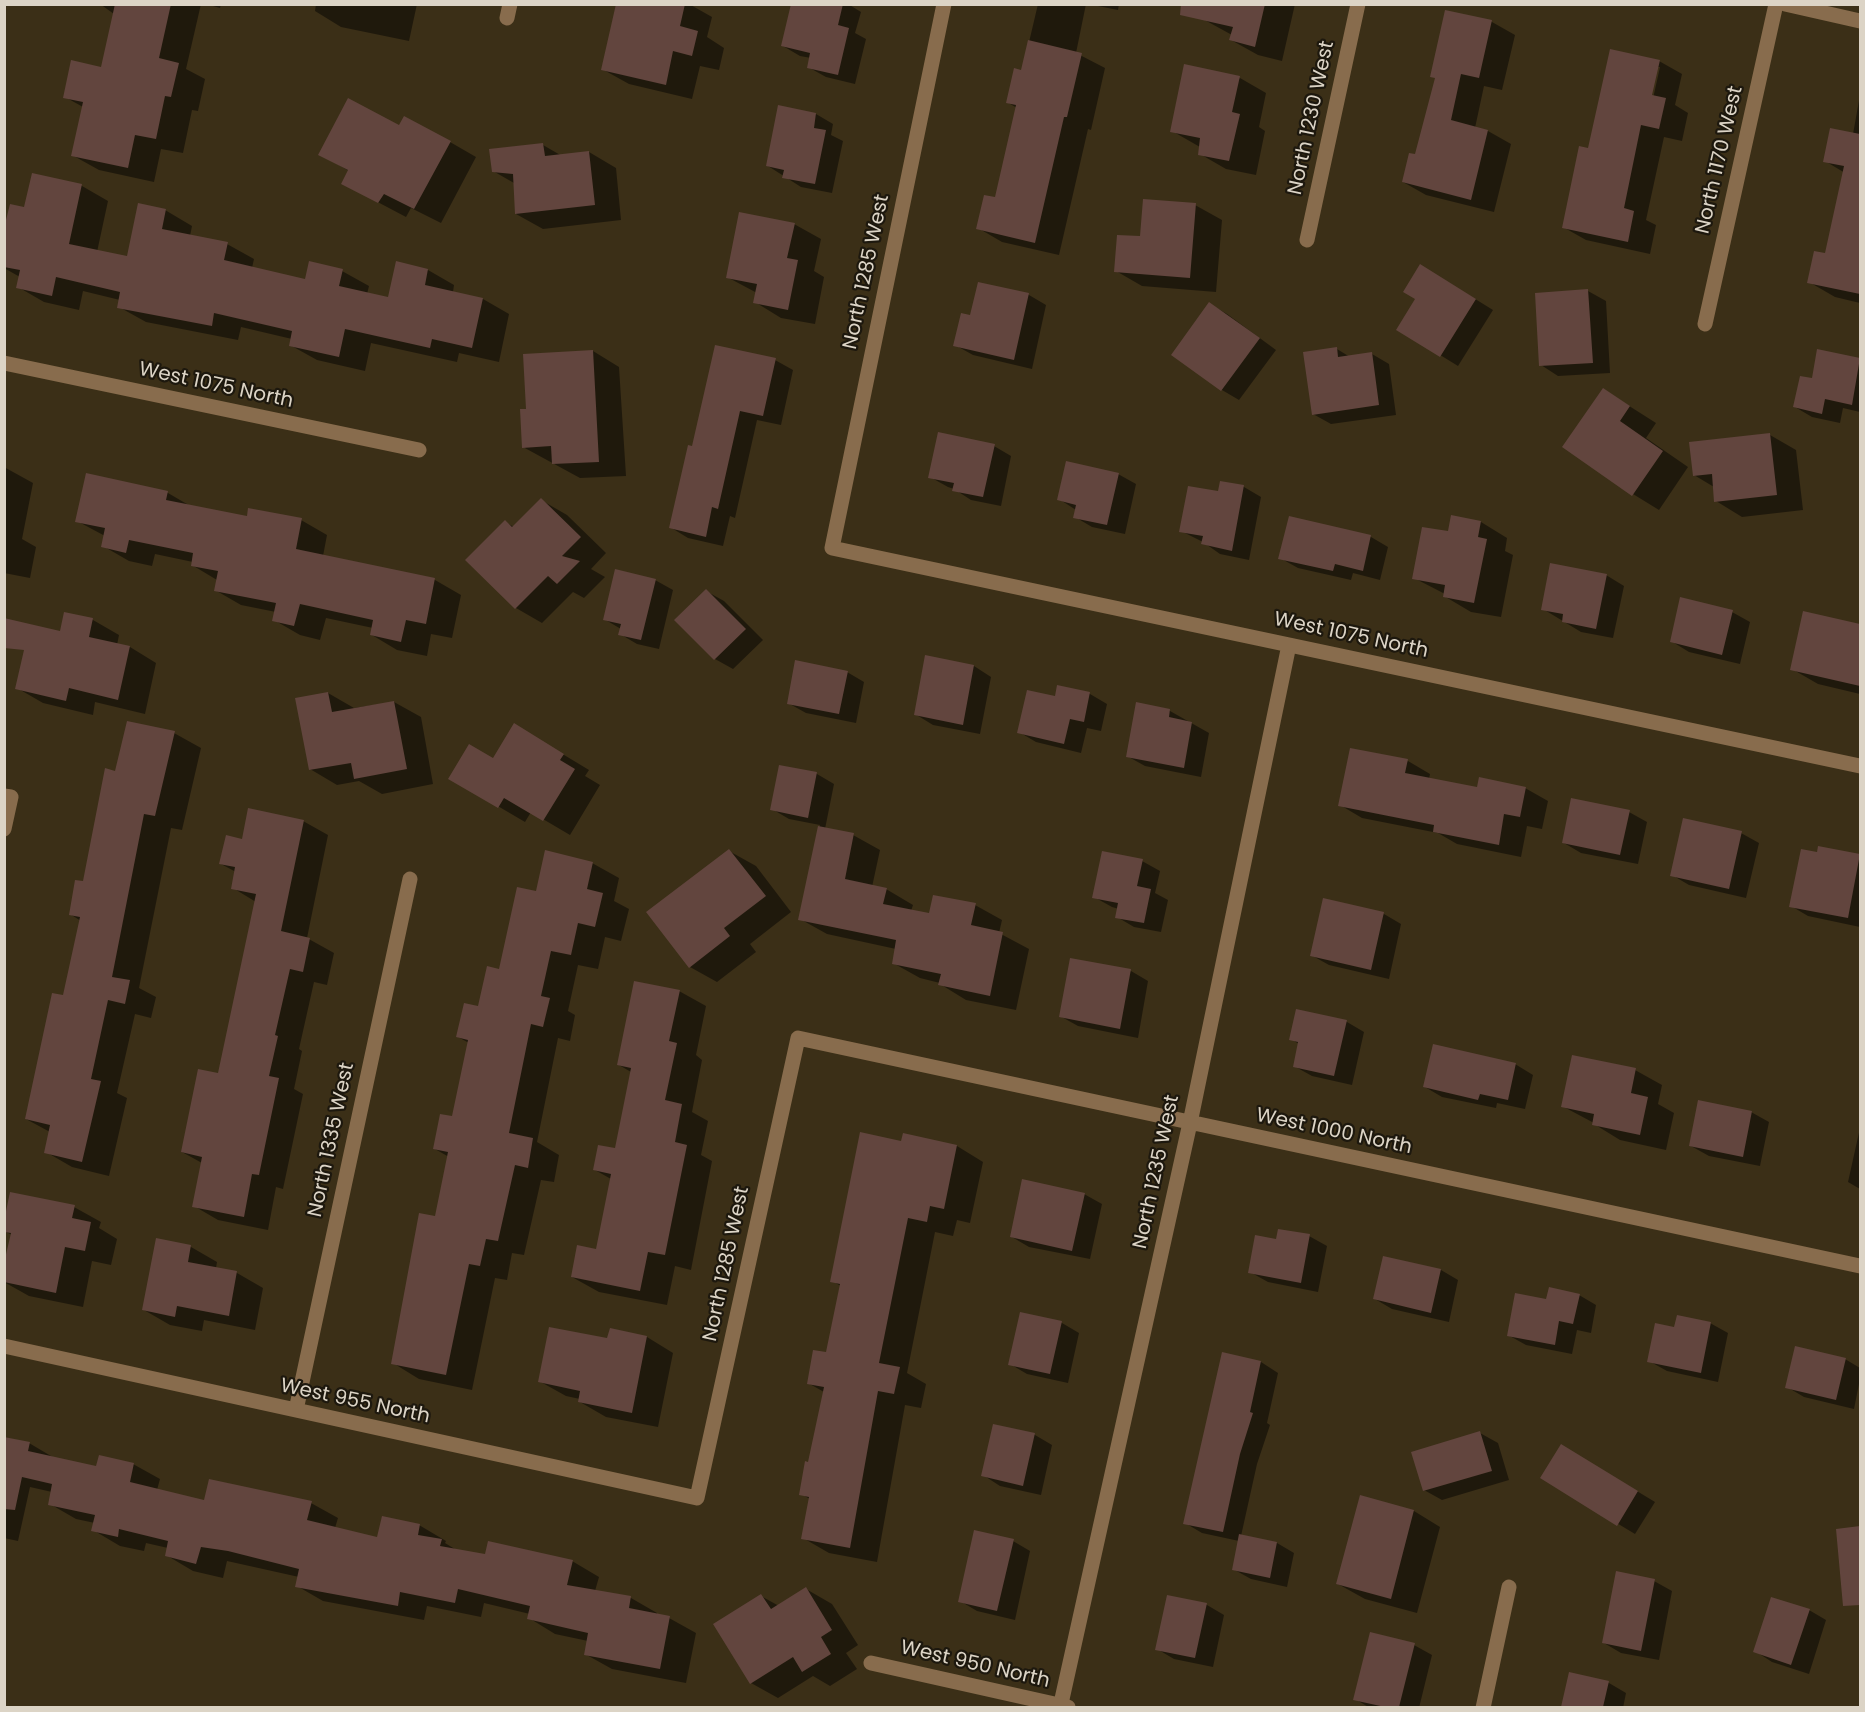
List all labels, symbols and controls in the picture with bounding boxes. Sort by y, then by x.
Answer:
street label: North 1230 West [1284,39,1340,197]
street label: North 1170 West [1691,84,1749,236]
street label: North 1285 West [839,192,895,352]
street label: West 1075 North [137,358,295,414]
street label: West 1075 North [1272,608,1430,664]
street label: North 1335 West [304,1061,360,1219]
street label: North 1235 West [1129,1093,1185,1251]
street label: West 1000 North [1254,1104,1414,1160]
street label: North 1285 West [699,1184,755,1344]
street label: West 955 North [278,1374,432,1430]
street label: West 950 North [898,1636,1052,1694]

